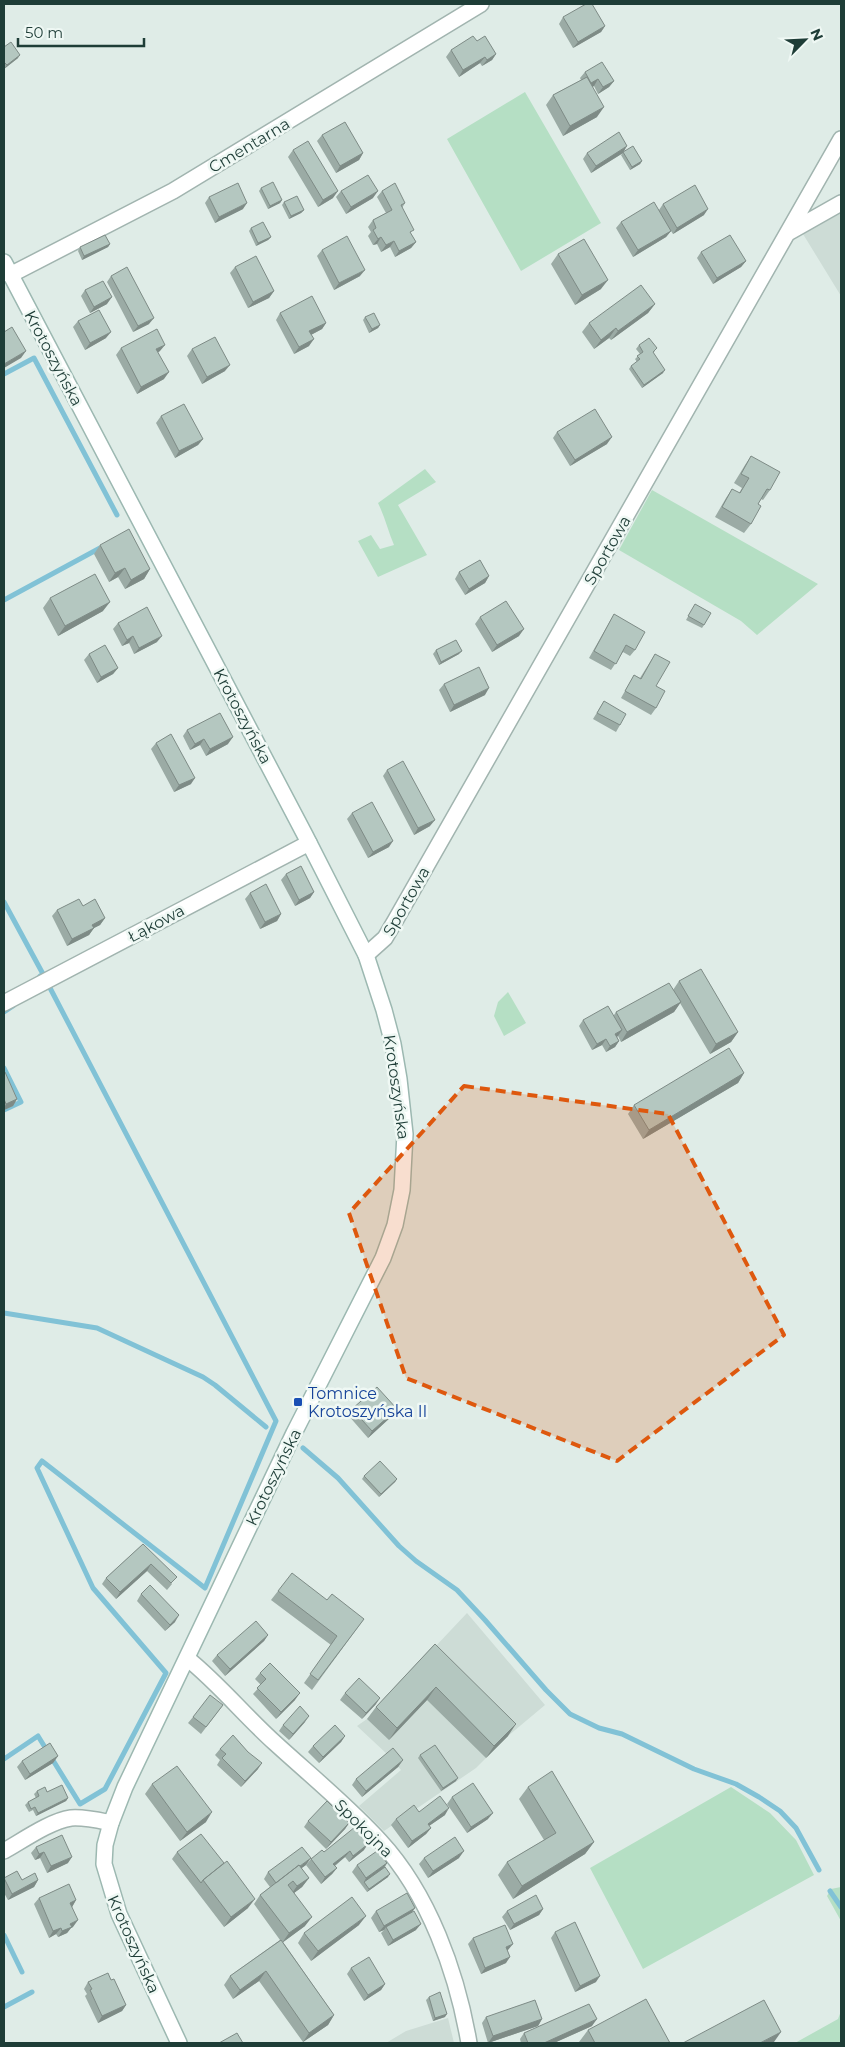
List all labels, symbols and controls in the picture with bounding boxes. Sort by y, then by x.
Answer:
scale bar [18,15,144,47]
north arrow [780,15,830,65]
text: 50 m [25,23,63,42]
text: N [806,26,827,44]
street label: Cmentarna [205,114,293,177]
street label: Krotoszyńska [20,307,87,409]
street label: Sportowa [580,512,635,588]
street label: Krotoszyńska [209,665,276,767]
street label: Sportowa [379,863,434,939]
street label: Łąkowa [125,901,188,946]
street label: Krotoszyńska [380,1033,413,1141]
place label: Tomnice Krotoszyńska II [308,1384,427,1421]
marker: Tomnice Krotoszyńska II [292,1396,304,1408]
street label: Krotoszyńska [242,1426,305,1529]
street label: Spokojna [331,1795,397,1861]
street label: Krotoszyńska [103,1892,164,1996]

